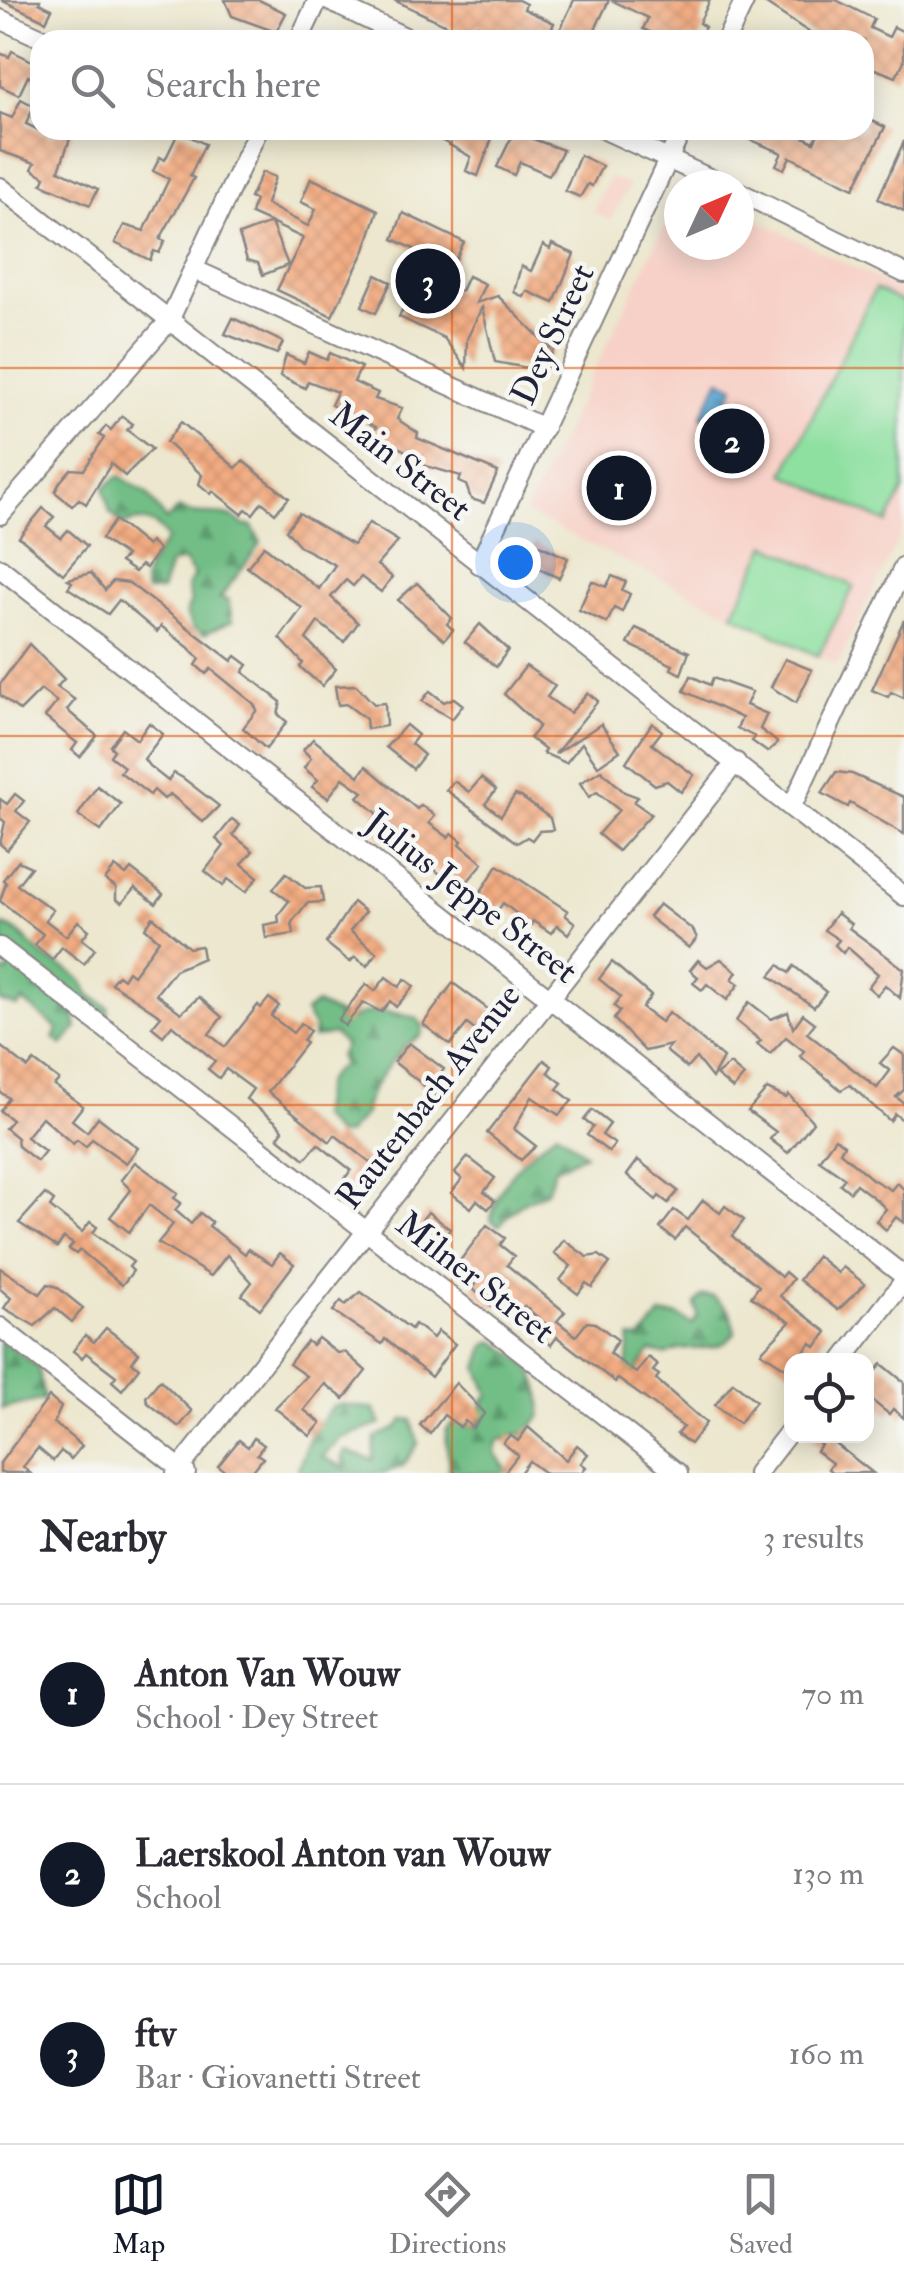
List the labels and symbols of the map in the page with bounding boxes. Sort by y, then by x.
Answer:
north arrow [664,170,754,260]
pin: 3 [396,244,460,318]
street label: Dey Street [501,257,605,412]
street label: Main Street [321,393,480,531]
pin: 2 [700,404,764,478]
pin: 1 [586,450,652,526]
your location [490,537,541,588]
street label: Julius Jeppe Street [356,800,586,993]
street label: Rautenbach Avenue [327,975,530,1218]
street label: Milner Street [387,1202,564,1353]

